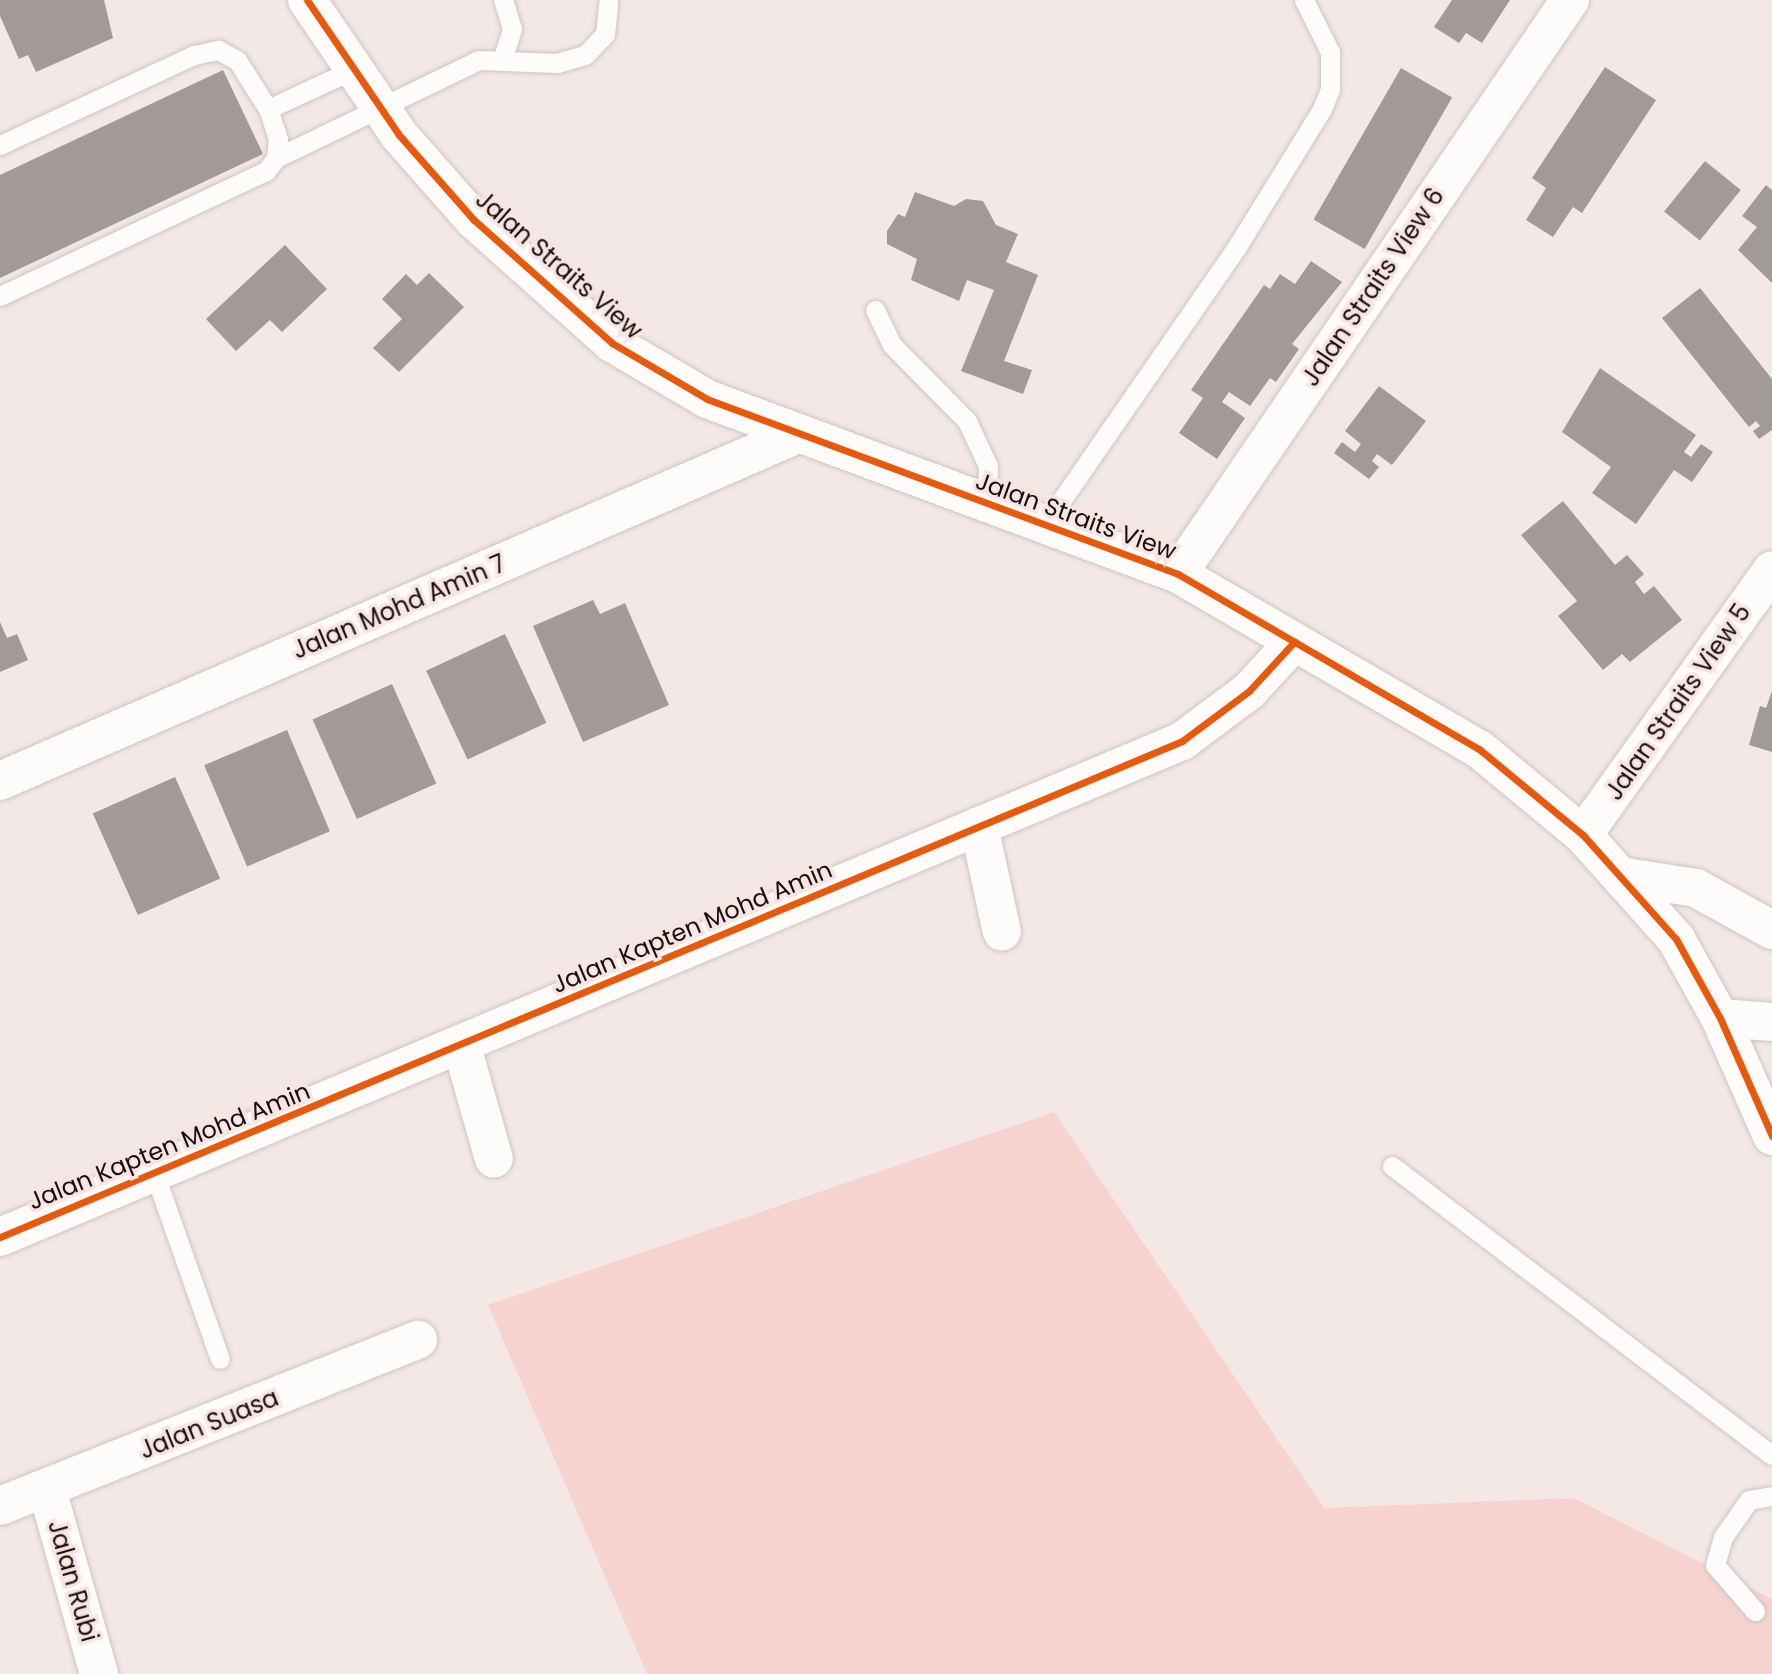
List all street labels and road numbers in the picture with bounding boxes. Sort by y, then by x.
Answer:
street label: Jalan Straits View 6 [1296,182,1450,392]
street label: Jalan Straits View [470,185,648,345]
street label: Jalan Straits View [972,466,1180,566]
street label: Jalan Mohd Amin 7 [288,549,510,665]
street label: Jalan Straits View 5 [1600,598,1756,806]
street label: Jalan Kapten Mohd Amin [548,855,836,999]
street label: Jalan Kapten Mohd Amin [24,1076,314,1216]
street label: Jalan Suasa [135,1383,283,1465]
street label: Jalan Rubi [42,1517,104,1645]

